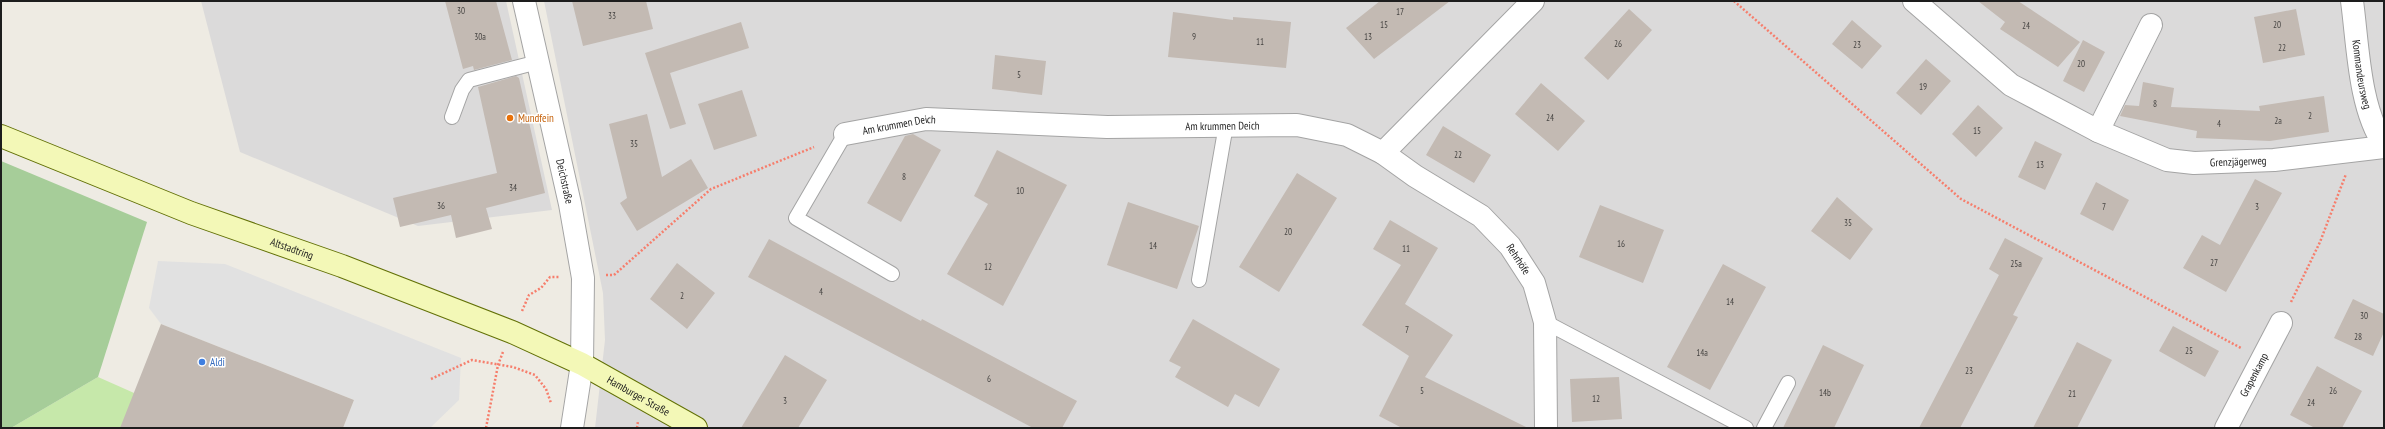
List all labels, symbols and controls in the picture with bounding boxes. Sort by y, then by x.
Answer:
house number: 30 [457,5,465,16]
house number: 17 [1396,6,1404,17]
house number: 33 [608,10,616,21]
house number: 15 [1380,19,1388,30]
house number: 20 [2273,19,2281,30]
house number: 24 [2022,20,2030,31]
house number: 30a [474,31,486,42]
house number: 9 [1192,31,1196,42]
house number: 13 [1364,31,1372,42]
house number: 11 [1256,36,1264,47]
house number: 26 [1614,38,1622,49]
house number: 23 [1853,39,1861,50]
street label: Kommandeursweg [2349,39,2375,111]
house number: 22 [2278,42,2286,53]
house number: 20 [2077,58,2085,69]
house number: 5 [1017,69,1021,80]
house number: 19 [1919,81,1927,92]
house number: 8 [2153,98,2157,109]
house number: 2 [2308,110,2312,121]
place label: Mundfein [518,111,554,125]
street label: Am krummen Deich [861,112,936,138]
house number: 24 [1546,112,1554,123]
marker: Mundfein [505,113,515,123]
house number: 2a [2274,115,2282,126]
street label: Am krummen Deich [1185,118,1260,133]
house number: 4 [2217,118,2221,129]
house number: 15 [1973,125,1981,136]
house number: 35 [630,138,638,149]
house number: 22 [1454,149,1462,160]
street label: Grenzjägerweg [2210,153,2267,169]
street label: Deichstraße [553,158,577,206]
house number: 13 [2036,159,2044,170]
house number: 8 [902,171,906,182]
house number: 34 [509,182,517,193]
house number: 10 [1016,185,1024,196]
house number: 36 [437,200,445,211]
house number: 7 [2102,201,2106,212]
house number: 3 [2255,201,2259,212]
house number: 35 [1844,217,1852,228]
house number: 20 [1284,226,1292,237]
street label: Altstadtring [269,234,316,263]
house number: 16 [1617,238,1625,249]
house number: 14 [1149,240,1157,251]
street label: Rehrhöfe [1503,241,1534,278]
house number: 11 [1402,243,1410,254]
house number: 27 [2210,257,2218,268]
house number: 25a [2010,258,2022,269]
house number: 12 [984,261,992,272]
house number: 4 [819,286,823,297]
house number: 2 [680,290,684,301]
house number: 14 [1726,296,1734,307]
house number: 30 [2360,310,2368,321]
house number: 7 [1405,324,1409,335]
house number: 28 [2354,331,2362,342]
house number: 25 [2185,345,2193,356]
house number: 14a [1696,347,1708,358]
street label: Grapenkamp [2237,350,2271,399]
place label: Aldi [210,355,225,369]
marker: Aldi [197,357,207,367]
house number: 23 [1965,365,1973,376]
street label: Hamburger Straße [604,372,673,419]
house number: 6 [987,373,991,384]
house number: 5 [1420,385,1424,396]
house number: 26 [2329,385,2337,396]
house number: 14b [1819,387,1831,398]
house number: 21 [2068,388,2076,399]
house number: 12 [1592,393,1600,404]
house number: 3 [783,395,787,406]
house number: 24 [2307,397,2315,408]

